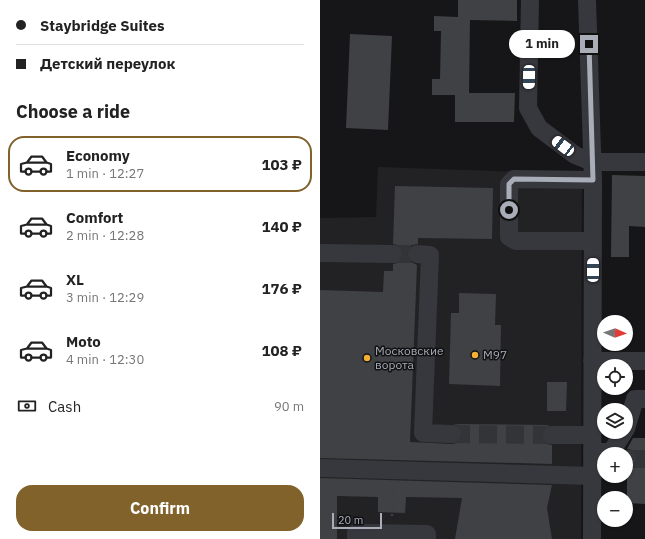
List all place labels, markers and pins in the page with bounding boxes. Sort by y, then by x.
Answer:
place label: Московские ворота [375,343,444,372]
place label: M97 [483,347,507,362]
marker: M97 [470,350,480,360]
marker: Московские ворота [362,353,372,363]

